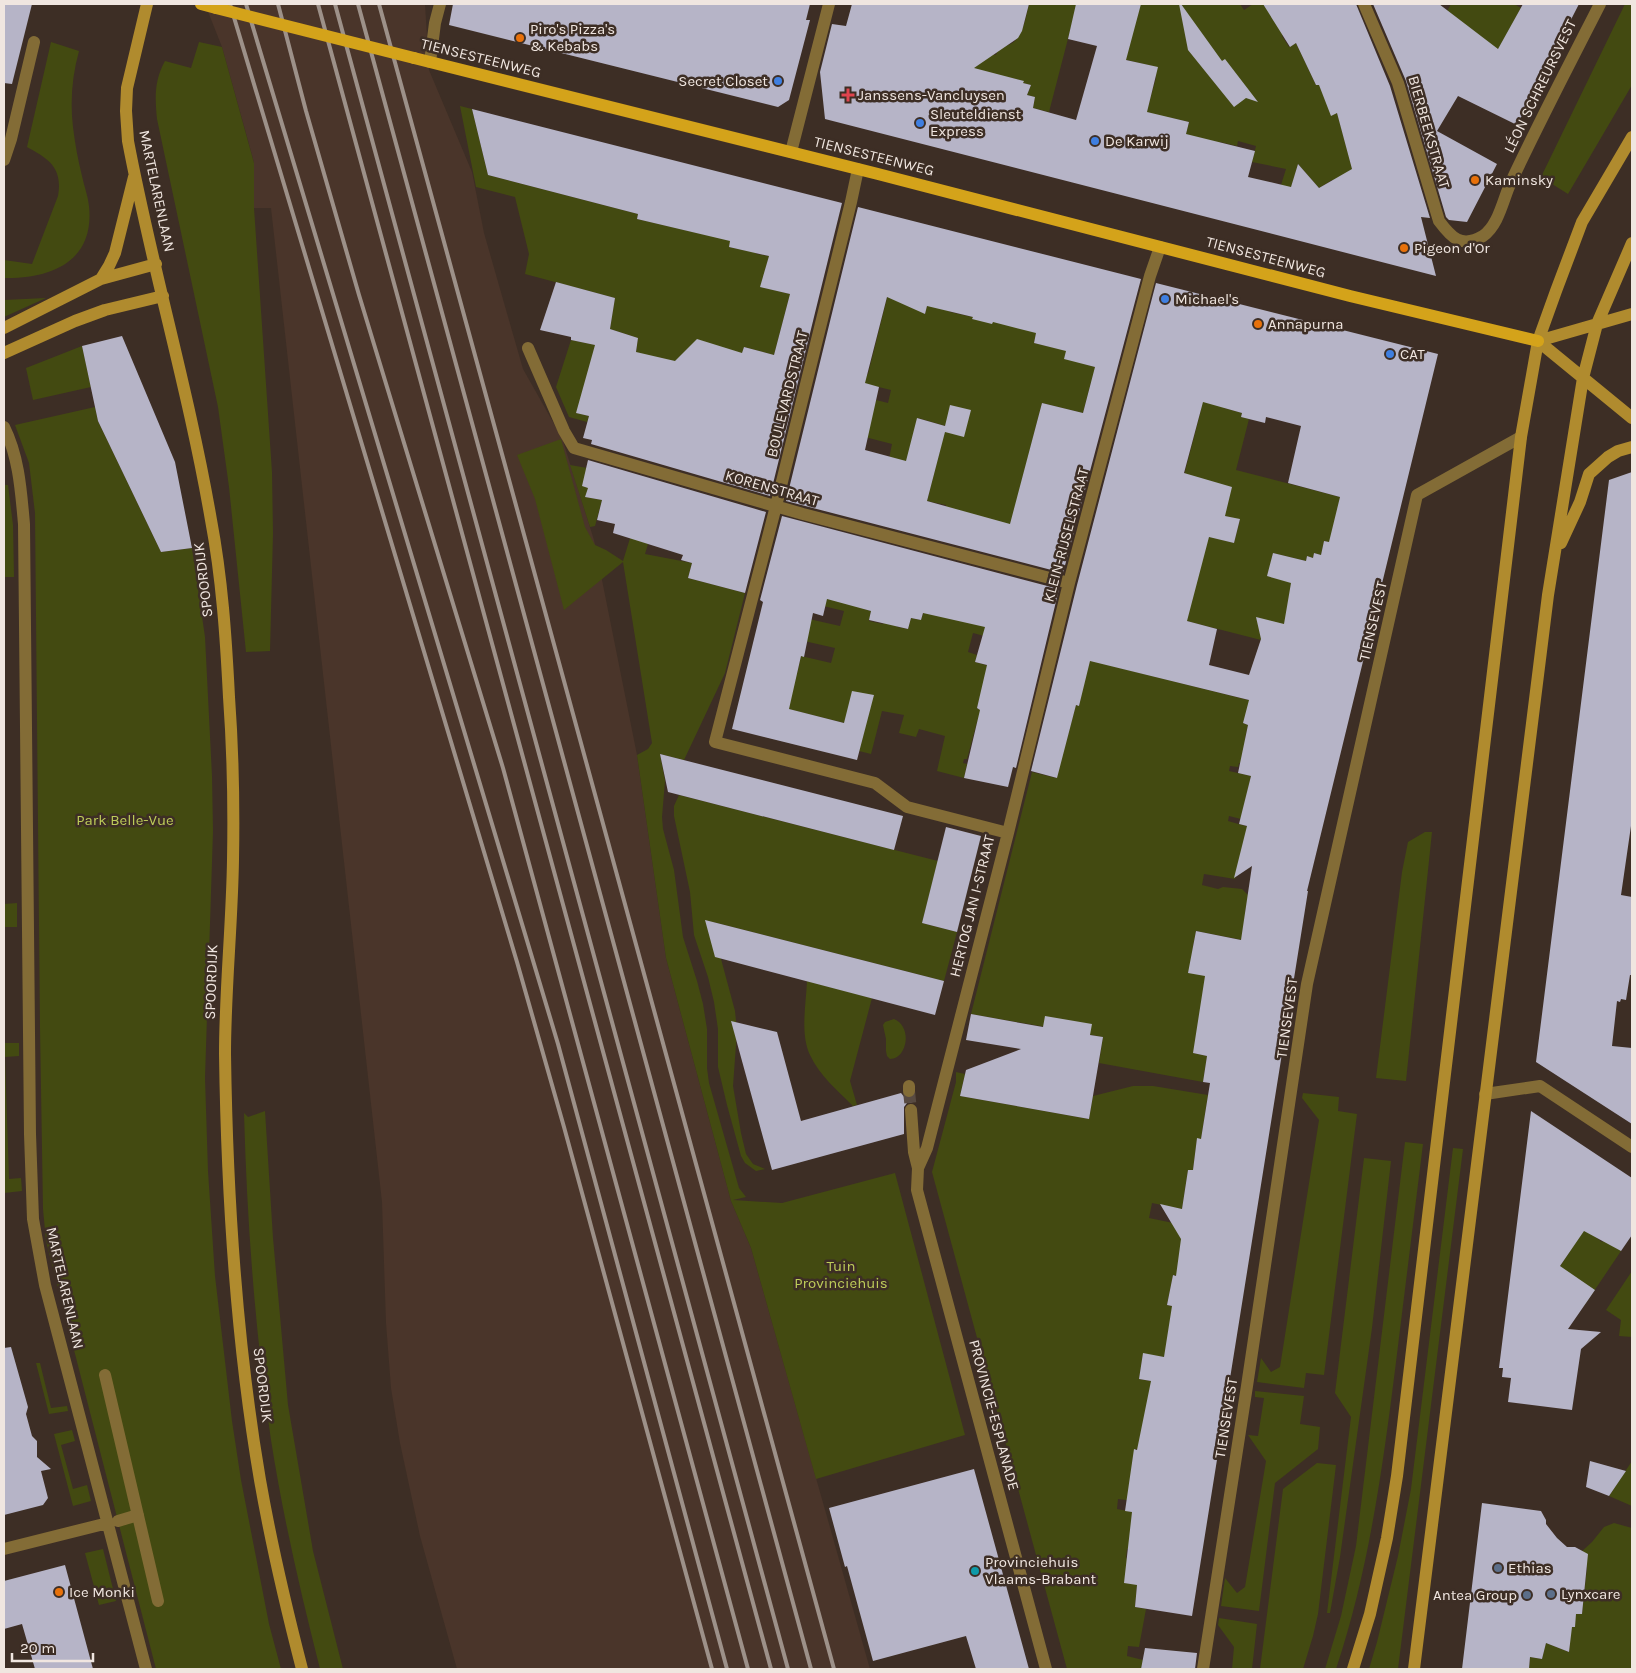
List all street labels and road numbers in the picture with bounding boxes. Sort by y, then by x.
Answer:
street label: LÉON SCHREURSVEST [1500,16,1580,156]
street label: TIENSESTEENWEG [419,34,543,82]
street label: BIERBEEKSTRAAT [1404,74,1454,191]
street label: MARTELARENLAAN [135,128,179,254]
street label: TIENSESTEENWEG [812,132,936,180]
street label: TIENSESTEENWEG [1204,232,1328,282]
street label: BOULEVARDSTRAAT [763,328,812,459]
street label: KORENSTRAAT [723,466,821,510]
street label: KLEIN-RIJSELSTRAAT [1039,466,1093,604]
street label: SPOORDIJK [189,542,217,618]
street label: TIENSEVEST [1355,579,1391,663]
street label: HERTOG JAN I-STRAAT [946,833,998,979]
street label: SPOORDIJK [201,944,221,1020]
street label: TIENSEVEST [1272,976,1302,1060]
street label: MARTELARENLAAN [42,1225,88,1351]
street label: PROVINCIE-ESPLANADE [965,1338,1023,1492]
street label: SPOORDIJK [249,1347,277,1423]
street label: TIENSEVEST [1211,1376,1241,1460]

